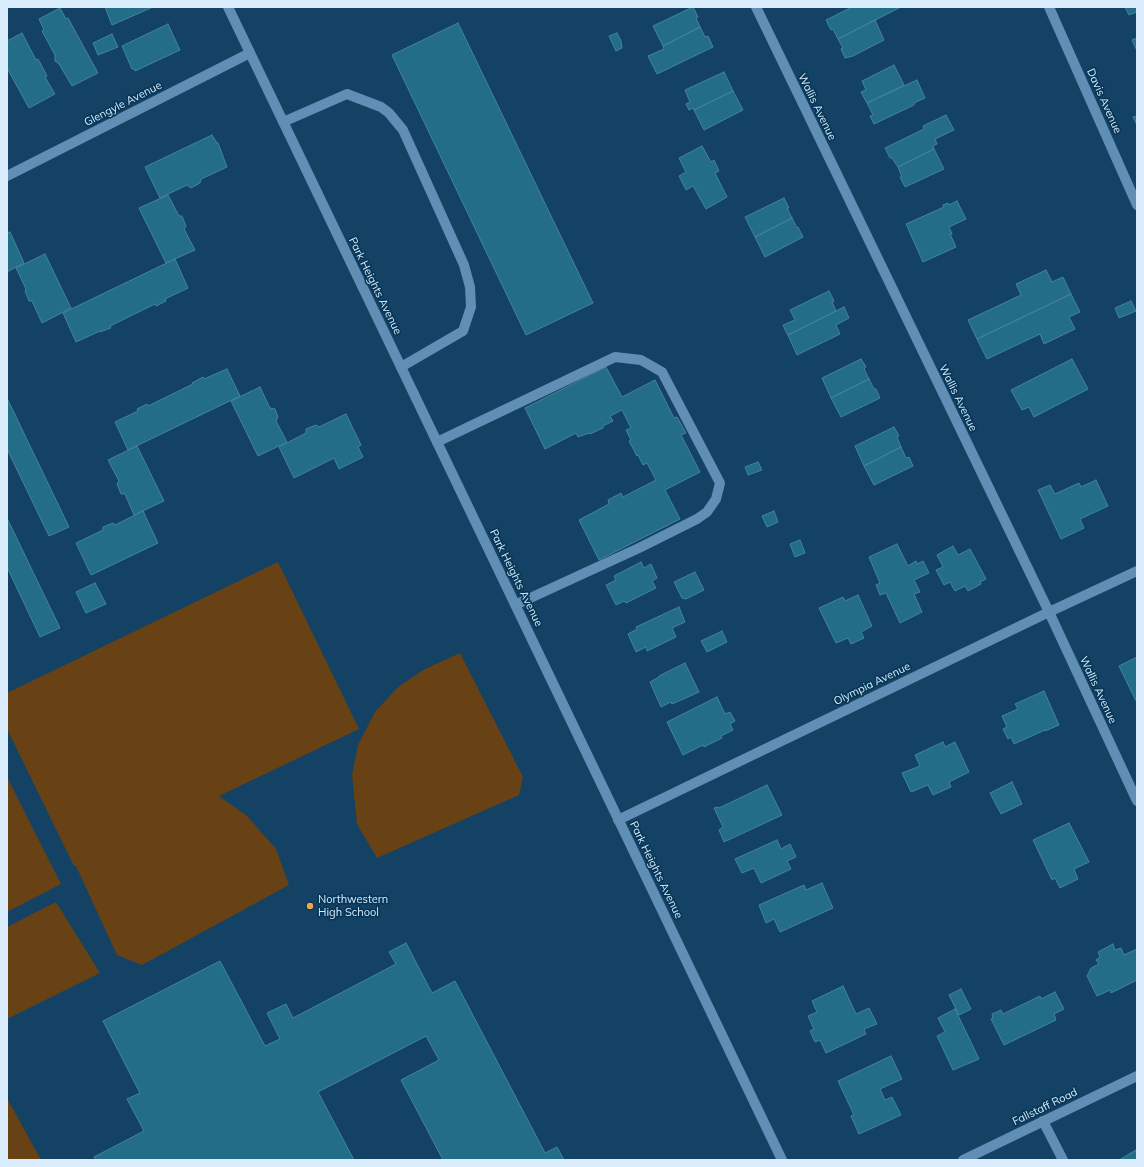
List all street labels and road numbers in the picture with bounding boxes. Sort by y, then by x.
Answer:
street label: Davis Avenue [1084,66,1124,136]
street label: Wallis Avenue [795,71,839,143]
street label: Glengyle Avenue [82,79,164,129]
street label: Park Heights Avenue [346,235,404,337]
street label: Wallis Avenue [936,362,980,434]
street label: Park Heights Avenue [487,527,545,629]
street label: Wallis Avenue [1077,654,1119,726]
street label: Olympia Avenue [832,660,912,708]
street label: Park Heights Avenue [627,819,685,921]
street label: Fallstaff Road [1010,1086,1080,1128]

